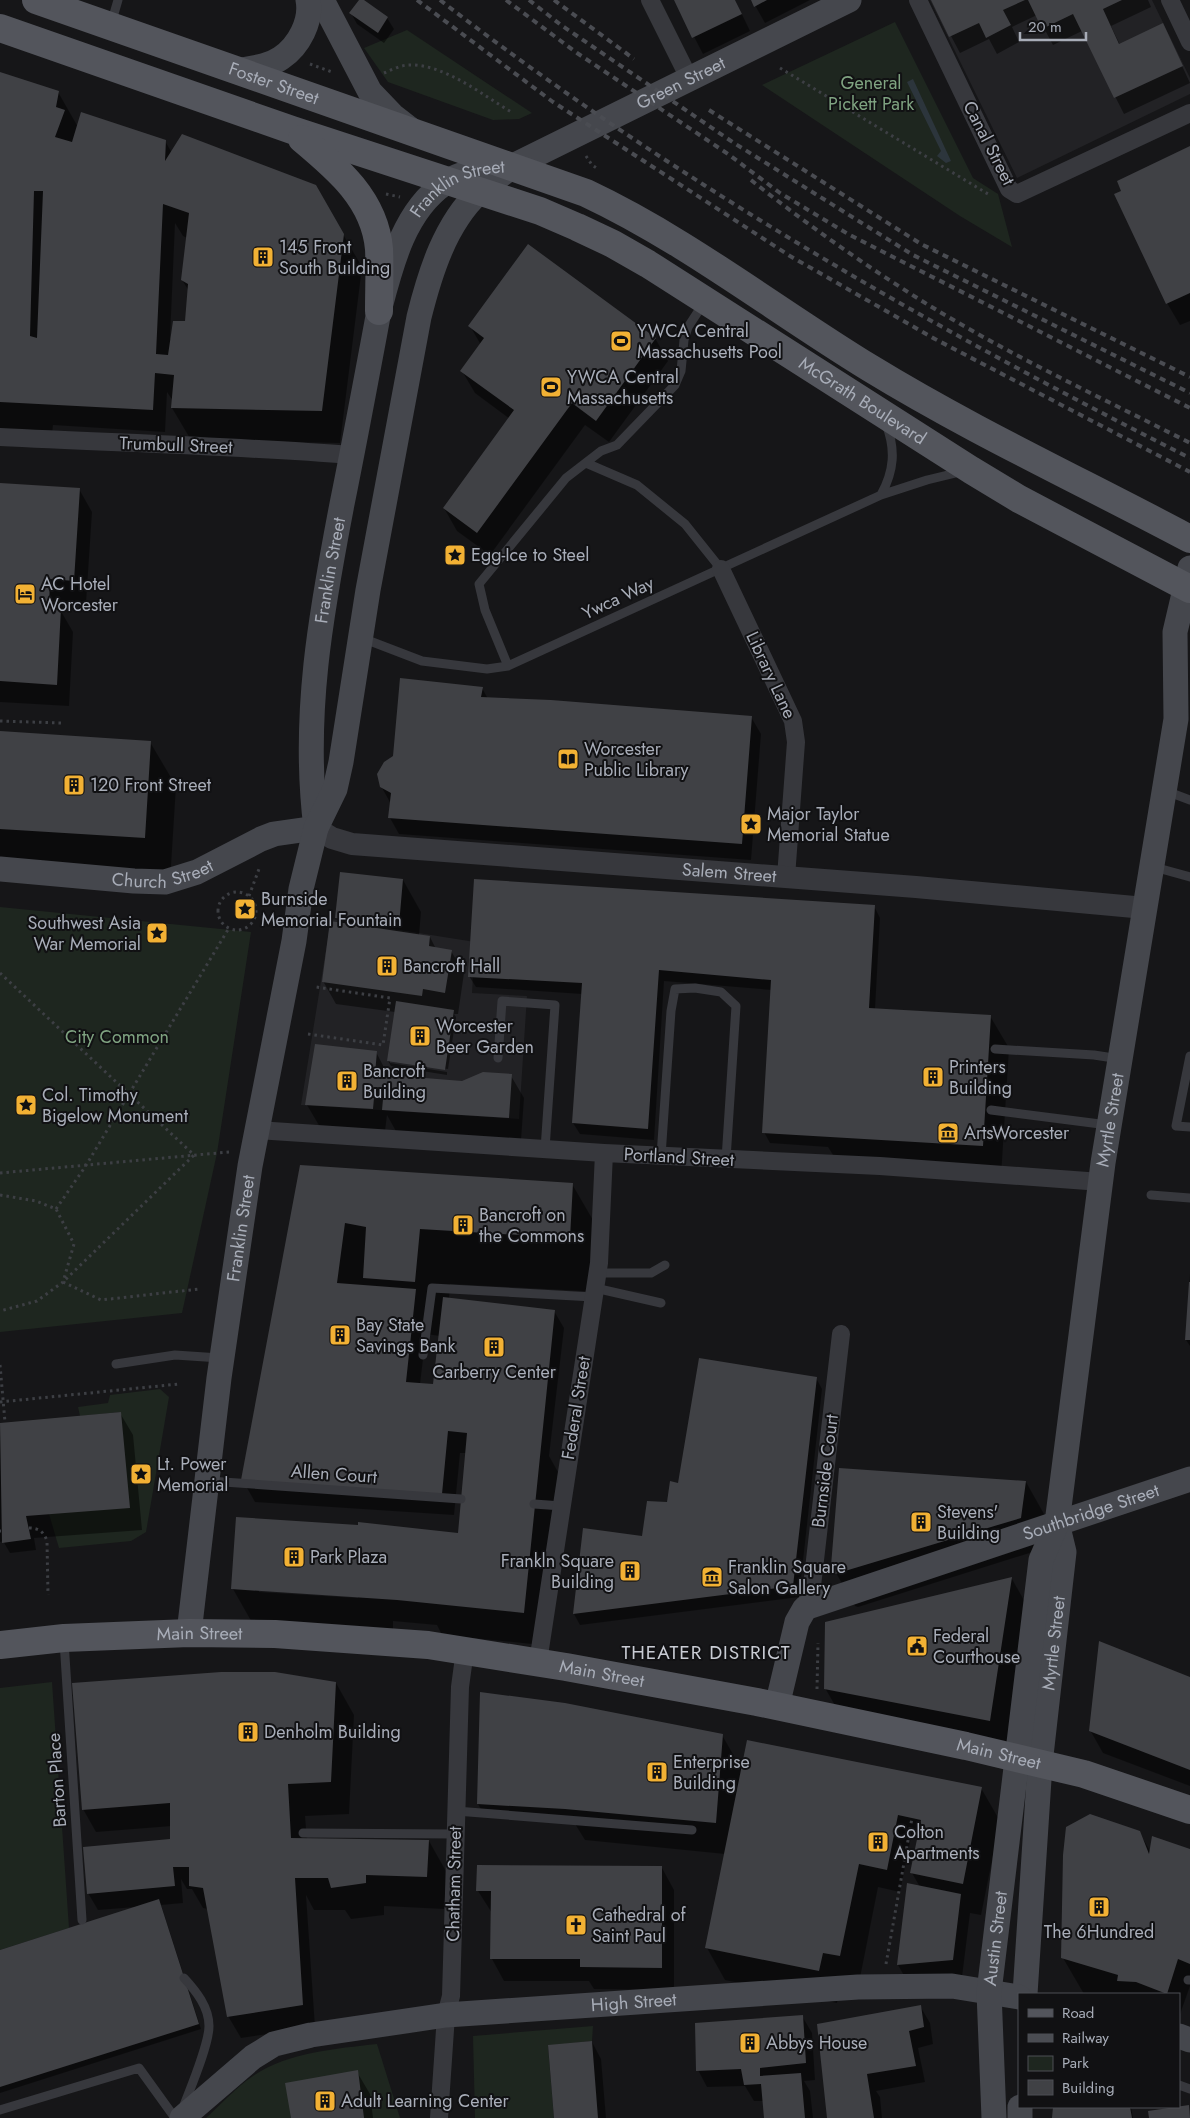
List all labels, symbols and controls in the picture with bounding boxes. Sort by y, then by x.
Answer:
scale bar [1020,10,1086,42]
text: 20 m [1028,16,1062,38]
street label: Green Street [632,50,730,116]
street label: Foster Street [225,56,323,111]
park label: General Pickett Park [828,70,914,117]
street label: Canal Street [957,96,1022,190]
street label: Franklin Street [403,153,506,223]
place label: 145 Front South Building [279,234,390,281]
building icon: 145 Front South Building [251,245,275,269]
place label: YWCA Central Massachusetts Pool [637,318,782,365]
sports icon: YWCA Central Massachusetts Pool [609,329,633,353]
street label: McGrath Boulevard [794,350,931,451]
place label: YWCA Central Massachusetts [567,364,679,411]
sports icon: YWCA Central Massachusetts [539,375,563,399]
street label: Trumbull Street [119,430,234,460]
street label: Franklin Street [308,515,352,625]
place label: Egg-Ice to Steel [471,542,589,568]
place icon: Egg-Ice to Steel [443,543,467,567]
street label: Ywca Way [578,570,658,626]
place label: AC Hotel Worcester [41,571,119,618]
hotel icon: AC Hotel Worcester [13,582,37,606]
street label: Library Lane [739,627,803,723]
place label: Worcester Public Library [584,736,689,783]
library icon: Worcester Public Library [556,747,580,771]
place label: 120 Front Street [90,772,212,798]
building icon: 120 Front Street [62,773,86,797]
place label: Major Taylor Memorial Statue [767,801,890,848]
place icon: Major Taylor Memorial Statue [739,812,763,836]
street label: Church Street [111,852,218,895]
street label: Salem Street [681,856,778,889]
place label: Burnside Memorial Fountain [261,886,402,933]
place icon: Burnside Memorial Fountain [233,897,257,921]
place label: Southwest Asia War Memorial [27,910,141,957]
place icon: Southwest Asia War Memorial [145,921,169,945]
place label: Bancroft Hall [403,953,500,979]
building icon: Bancroft Hall [375,954,399,978]
place label: Worcester Beer Garden [436,1013,534,1060]
park label: City Common [65,1024,169,1050]
building icon: Worcester Beer Garden [408,1024,432,1048]
place label: Printers Building [949,1054,1012,1101]
place label: Bancroft Building [363,1058,426,1105]
building icon: Printers Building [921,1065,945,1089]
building icon: Bancroft Building [335,1069,359,1093]
street label: Myrtle Street [1090,1070,1131,1169]
place label: Col. Timothy Bigelow Monument [42,1082,189,1129]
place icon: Col. Timothy Bigelow Monument [14,1093,38,1117]
place label: ArtsWorcester [964,1120,1070,1146]
museum icon: ArtsWorcester [936,1121,960,1145]
street label: Portland Street [623,1141,736,1173]
street label: Franklin Street [220,1173,262,1283]
place label: Bancroft on the Commons [479,1202,584,1249]
building icon: Bancroft on the Commons [451,1213,475,1237]
place label: Bay State Savings Bank [356,1312,456,1359]
building icon: Bay State Savings Bank [328,1323,352,1347]
building icon: Carberry Center [482,1335,506,1359]
street label: Federal Street [555,1354,597,1462]
place label: Carberry Center [432,1359,557,1385]
street label: Burnside Court [805,1412,845,1529]
place label: Lt. Power Memorial [157,1451,228,1498]
street label: Allen Court [290,1458,379,1490]
place icon: Lt. Power Memorial [129,1462,153,1486]
street label: Southbridge Street [1019,1477,1163,1547]
place label: Stevens' Building [937,1499,1000,1546]
building icon: Stevens' Building [909,1510,933,1534]
place label: Park Plaza [310,1544,387,1570]
building icon: Park Plaza [282,1545,306,1569]
place label: Frankln Square Building [501,1548,614,1595]
place label: Franklin Square Salon Gallery [728,1554,846,1601]
building icon: Frankln Square Building [618,1559,642,1583]
museum icon: Franklin Square Salon Gallery [700,1565,724,1589]
street label: Myrtle Street [1035,1594,1072,1692]
street label: Main Street [156,1620,243,1647]
place label: Federal Courthouse [933,1623,1020,1670]
public building icon: Federal Courthouse [905,1634,929,1658]
district label: THEATER DISTRICT [621,1639,791,1666]
street label: Main Street [557,1653,647,1694]
place label: Denholm Building [264,1719,401,1745]
building icon: Denholm Building [236,1720,260,1744]
street label: Main Street [954,1731,1044,1776]
street label: Barton Place [41,1732,73,1828]
place label: Enterprise Building [673,1749,750,1796]
building icon: Enterprise Building [645,1760,669,1784]
place label: Colton Apartments [894,1819,980,1866]
street label: Chatham Street [440,1825,468,1942]
building icon: Colton Apartments [866,1830,890,1854]
street label: Austin Street [977,1889,1014,1987]
building icon: The 6Hundred [1087,1895,1111,1919]
place label: Cathedral of Saint Paul [592,1902,686,1949]
church icon: Cathedral of Saint Paul [564,1913,588,1937]
place label: The 6Hundred [1044,1919,1154,1945]
street label: High Street [590,1986,678,2018]
legend [1018,1993,1180,2108]
text: Road [1062,2002,1094,2024]
text: Railway [1062,2027,1109,2049]
place label: Abbys House [766,2030,867,2056]
building icon: Abbys House [738,2031,762,2055]
text: Park [1062,2052,1089,2074]
text: Building [1062,2077,1114,2099]
place label: Adult Learning Center [341,2088,510,2114]
building icon: Adult Learning Center [313,2089,337,2113]

